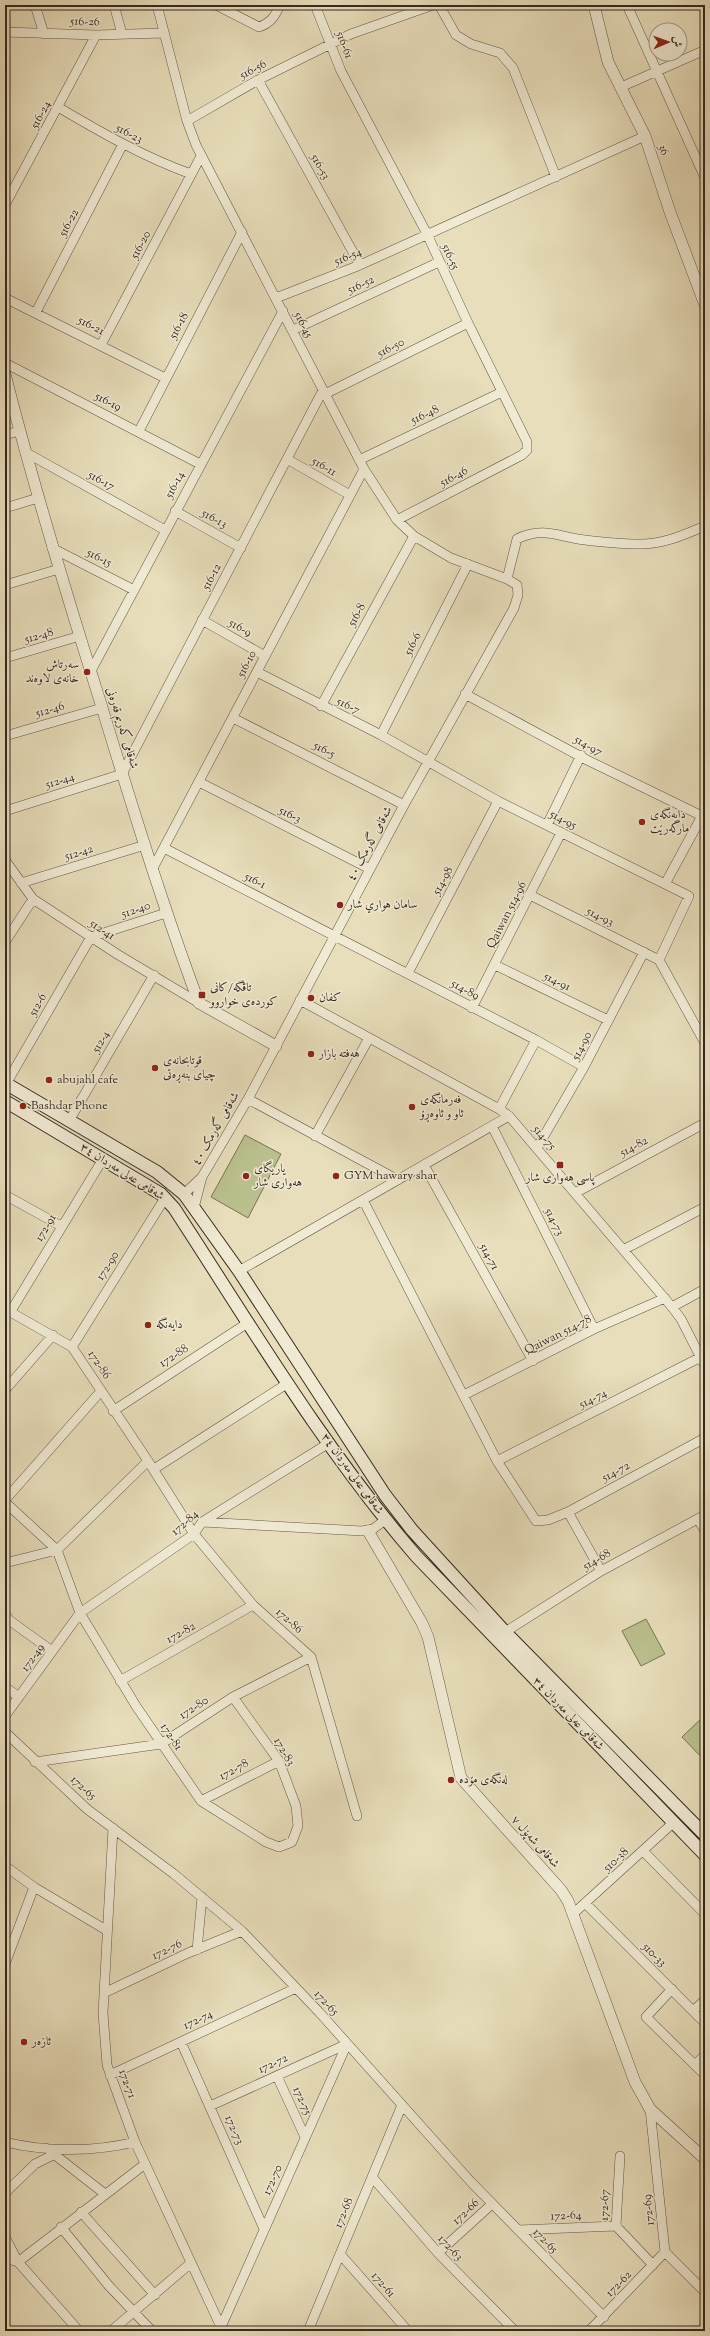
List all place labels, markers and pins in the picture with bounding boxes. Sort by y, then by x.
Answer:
place label: سەرتاش خانەی لاوەند [26,656,79,688]
marker: سەرتاش خانەی لاوەند [82,667,92,677]
place label: دایەنگەی مارگەرێت [650,806,689,838]
marker: دایەنگەی مارگەرێت [637,817,647,827]
place label: سامان هواري شار [347,896,418,914]
marker: سامان هواري شار [335,900,345,910]
place label: تاڤگە/کانی کوردەی خواروو [208,979,277,1011]
place label: كفان [319,989,341,1007]
marker: تاڤگە/کانی کوردەی خواروو [197,990,207,1000]
marker: كفان [306,993,316,1003]
place label: هەفتە بازار [318,1045,360,1063]
marker: هەفتە بازار [306,1049,316,1059]
place label: قوتابحانەی چیای بنەڕەتی [163,1052,216,1084]
marker: قوتابحانەی چیای بنەڕەتی [150,1063,160,1073]
place label: abujahl cafe [57,1071,119,1089]
marker: abujahl cafe [44,1075,54,1085]
place label: فەرمانگەی ئاو و ئاوەڕۆ [418,1091,464,1123]
place label: Bashdar Phone [31,1097,108,1115]
marker: Bashdar Phone [18,1101,28,1111]
marker: فەرمانگەی ئاو و ئاوەڕۆ [407,1102,417,1112]
place label: یاریگای هەواری شار [253,1160,302,1192]
marker: پاسی هەواری شار [555,1160,565,1170]
place label: GYM hawary shar [344,1167,438,1185]
place label: پاسی هەواری شار [525,1169,595,1187]
marker: یاریگای هەواری شار [241,1171,251,1181]
marker: GYM hawary shar [331,1171,341,1181]
place label: دایەنگە [156,1316,183,1334]
marker: دایەنگە [143,1320,153,1330]
place label: لەنگەی مۆدە [459,1771,508,1789]
marker: لەنگەی مۆدە [446,1775,456,1785]
place label: ئازەر [31,2033,52,2051]
marker: ئازەر [19,2037,29,2047]

